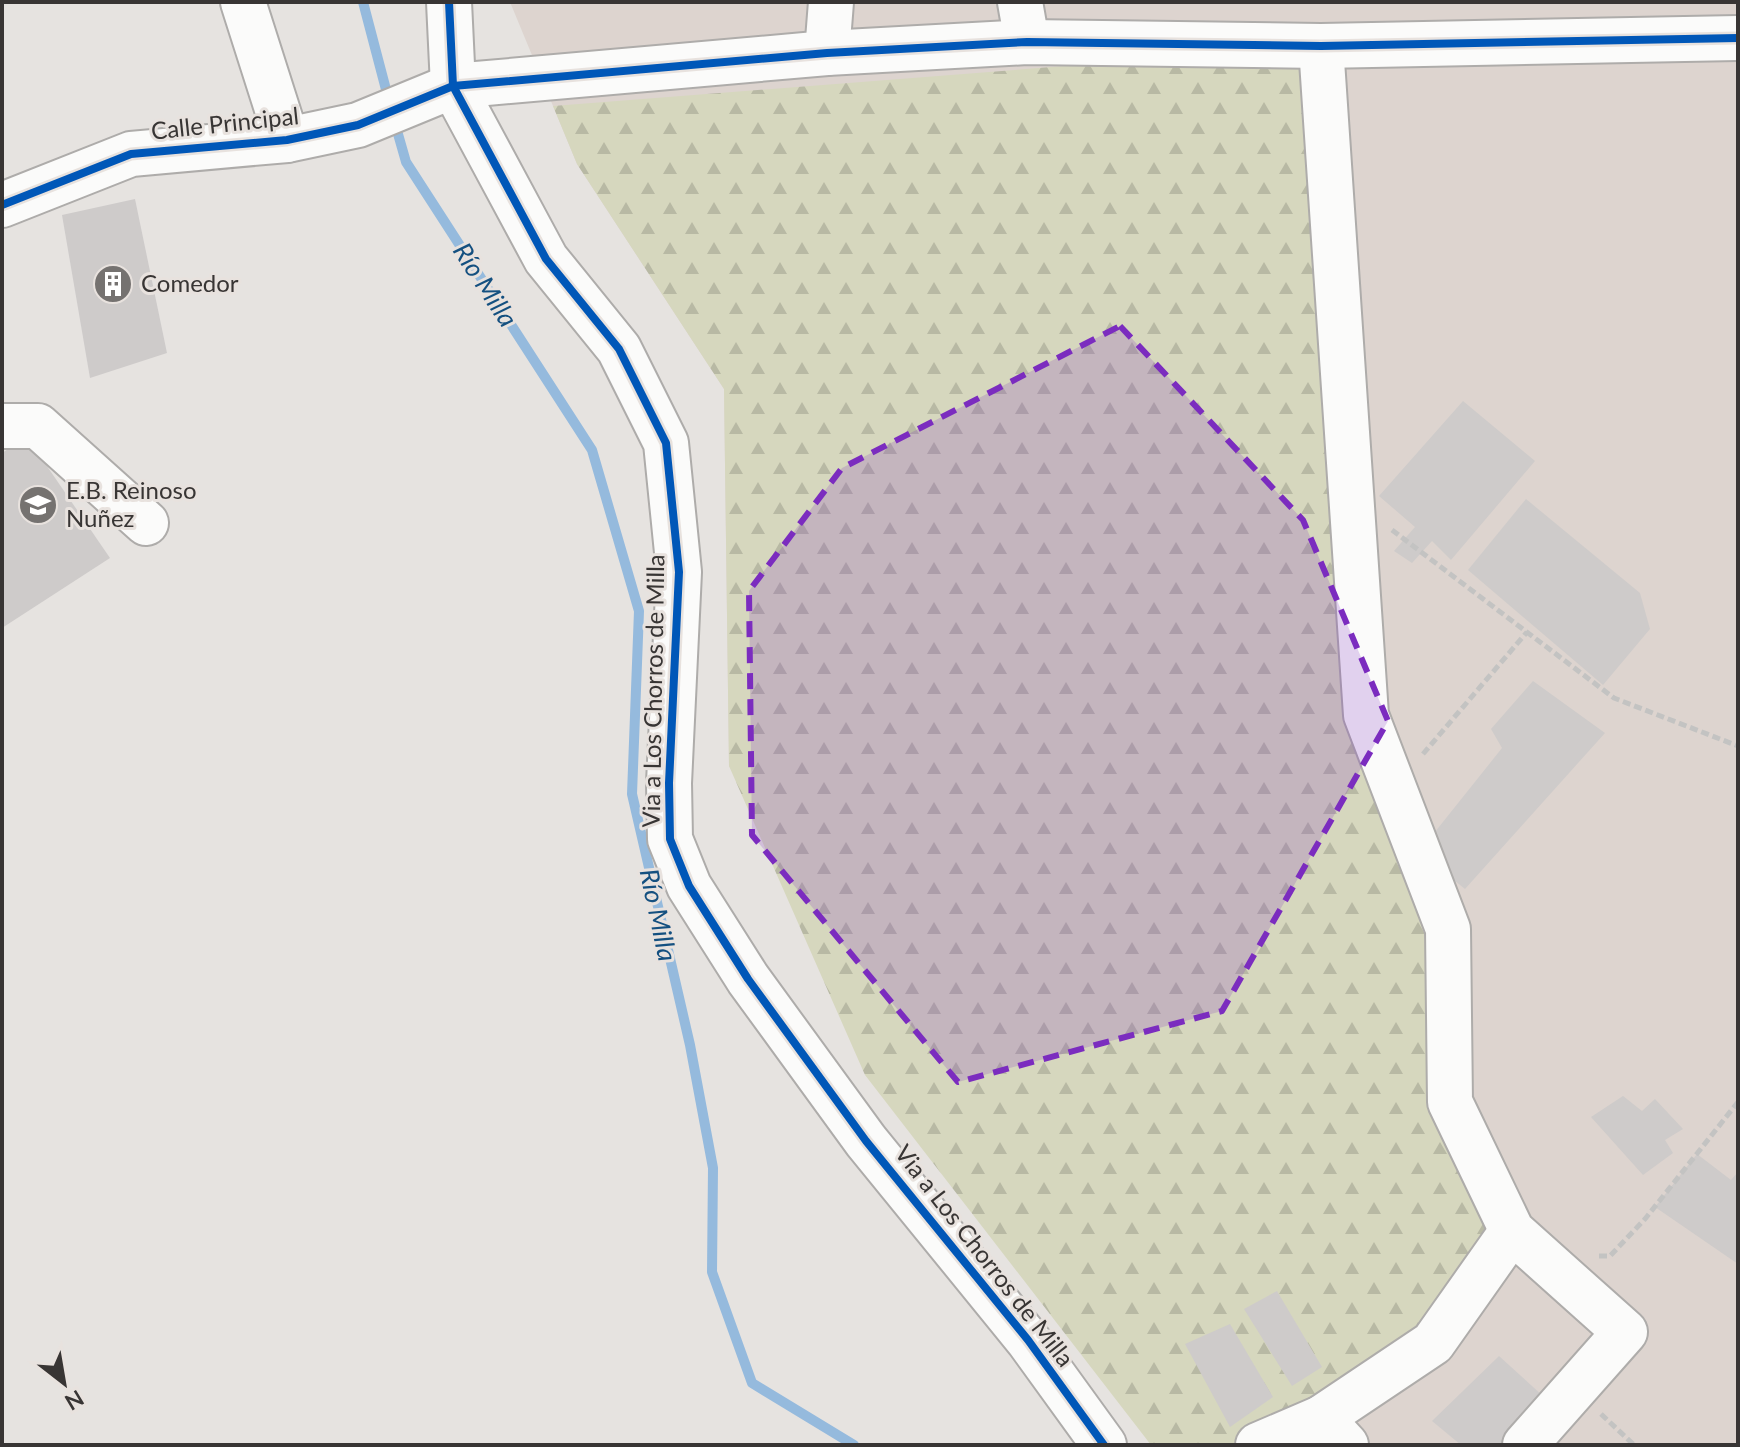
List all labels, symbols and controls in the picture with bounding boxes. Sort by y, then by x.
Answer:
street label: Calle Principal [150,100,300,145]
water label: Río Milla [447,236,525,332]
building icon: Comedor [92,263,134,305]
place label: Comedor [141,268,239,297]
place label: E.B. Reinoso Nuñez [66,475,197,532]
school or university icon: E.B. Reinoso Nuñez [17,484,59,526]
street label: Via a Los Chorros de Milla [636,554,669,828]
water label: Río Milla [634,866,684,964]
street label: Via a Los Chorros de Milla [890,1138,1081,1372]
north arrow [24,1343,104,1423]
text: N [60,1385,89,1417]

